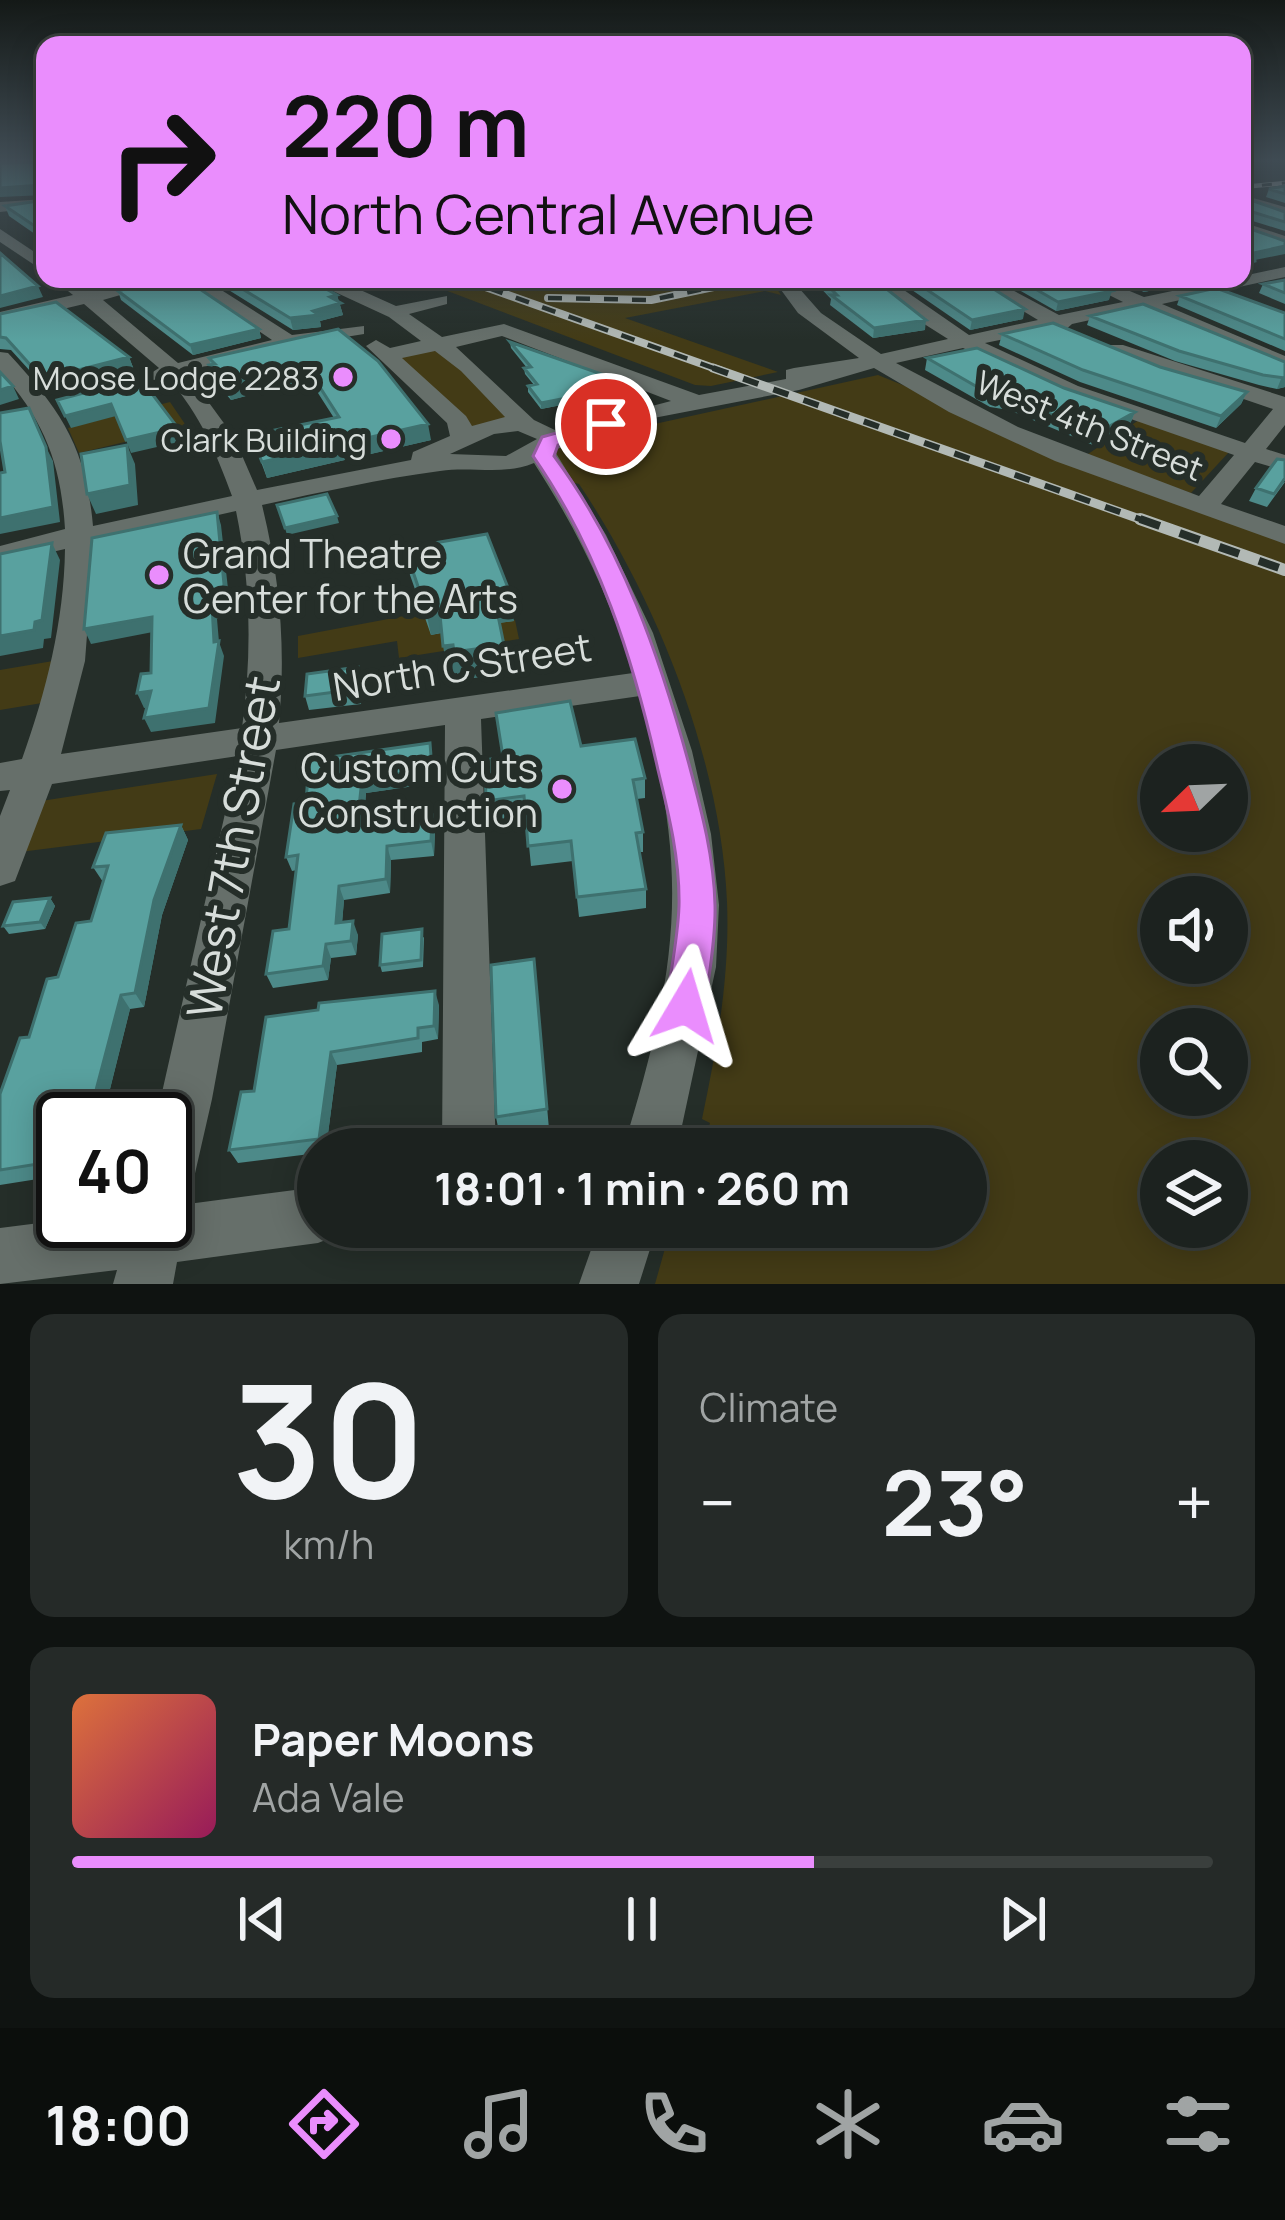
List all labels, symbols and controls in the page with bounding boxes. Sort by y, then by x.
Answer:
text: 220 m [282,67,530,182]
icon: right [84,84,240,240]
text: North Central Avenue [282,176,815,250]
place label: Moose Lodge 2283 [33,355,319,400]
street label: West 4th Street [970,359,1210,491]
marker: Moose Lodge 2283 [330,364,356,390]
pin [555,373,657,475]
icon: arrive [573,391,639,457]
place label: Clark Building [161,417,367,462]
marker: Clark Building [378,426,404,452]
place label: Grand Theatre Center for the Arts [183,526,518,625]
marker: Grand Theatre Center for the Arts [146,562,172,588]
street label: North C Street [329,619,595,713]
street label: West 7th Street [170,671,294,1023]
place label: Custom Cuts Construction [298,740,538,839]
north arrow [1140,744,1248,852]
map controls [1140,744,1248,1248]
marker: Custom Cuts Construction [549,776,575,802]
button: sound [1140,876,1248,984]
position arrow [623,943,749,1069]
button: search [1140,1008,1248,1116]
speed limit sign: 40 [36,1092,192,1248]
button: layers [1140,1140,1248,1248]
text: 18:01 · 1 min · 260 m [434,1157,850,1219]
text: 30 [232,1332,425,1545]
text: Climate [700,1380,838,1434]
text: 23° [882,1440,1028,1563]
text: − [700,1457,735,1547]
text: + [1175,1457,1213,1547]
text: km/h [283,1517,374,1571]
text: Paper Moons [252,1708,534,1770]
text: Ada Vale [252,1770,405,1824]
icon: previous [229,1886,295,1952]
icon: pause [609,1886,675,1952]
icon: next [990,1886,1056,1952]
icon: directions [282,2082,366,2166]
icon: music [457,2082,541,2166]
icon: phone [632,2082,716,2166]
icon: climate [806,2082,890,2166]
icon: car [981,2082,1065,2166]
icon: filters [1156,2082,1240,2166]
text: 18:00 [45,2087,192,2161]

